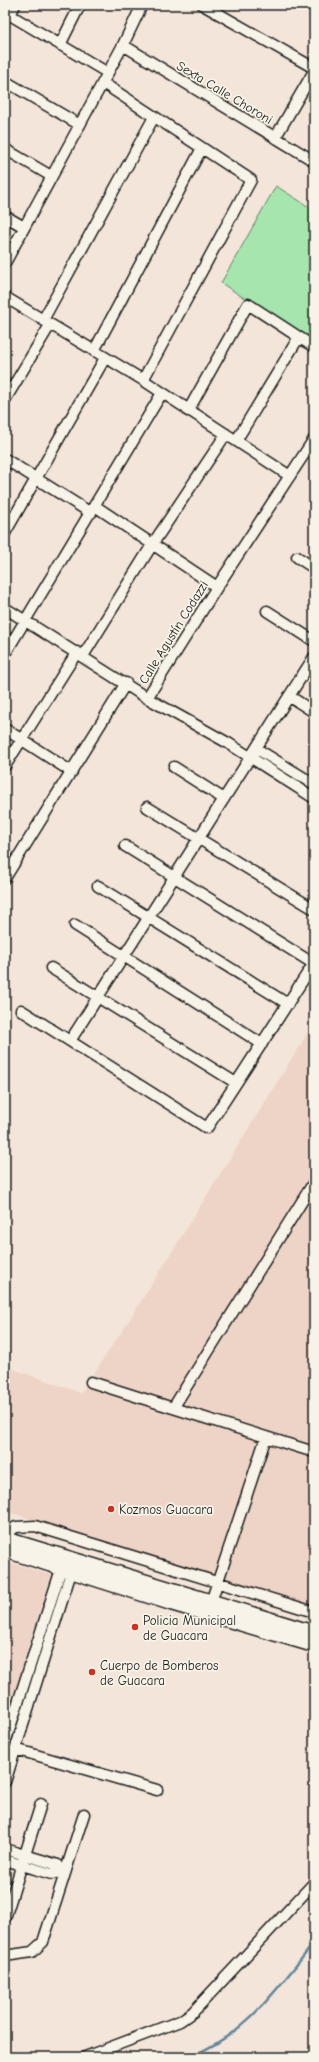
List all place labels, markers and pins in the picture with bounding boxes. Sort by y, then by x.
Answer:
place label: Kozmos Guacara [119,1502,213,1517]
marker: Kozmos Guacara [106,1504,116,1514]
place label: Policia Municipal de Guacara [143,1613,236,1643]
marker: Policia Municipal de Guacara [130,1622,140,1632]
place label: Cuerpo de Bomberos de Guacara [100,1658,218,1688]
marker: Cuerpo de Bomberos de Guacara [87,1667,97,1677]

